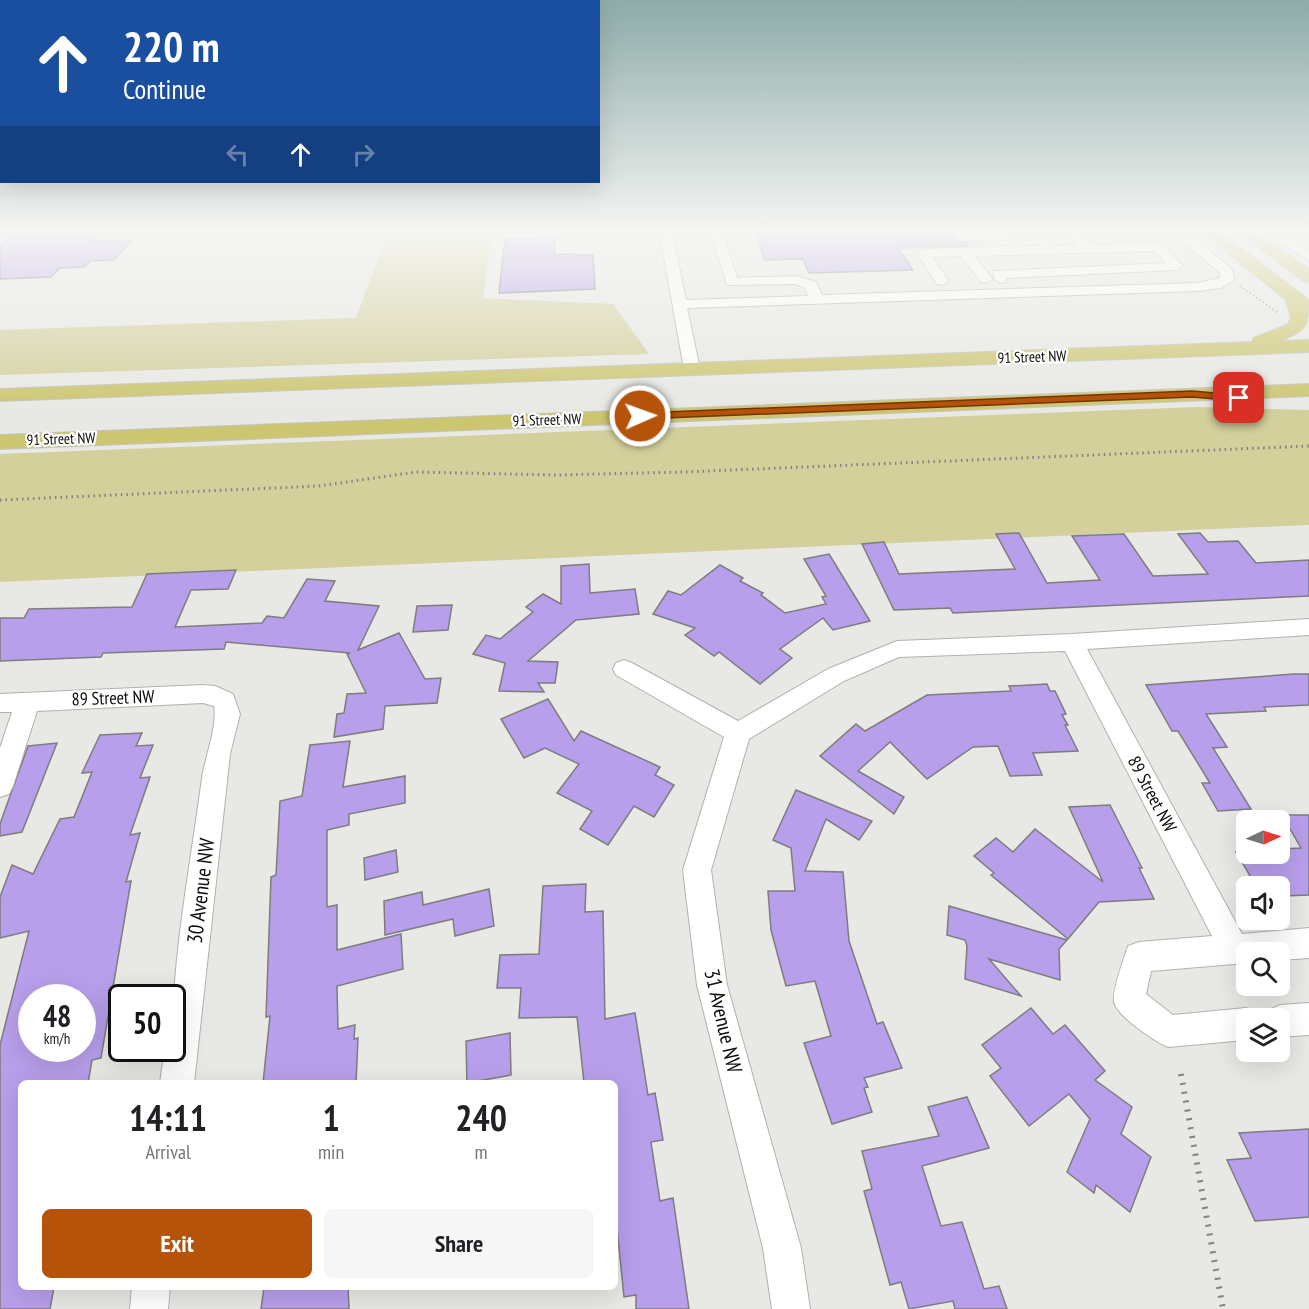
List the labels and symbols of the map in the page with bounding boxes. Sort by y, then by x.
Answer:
street label: 91 Street NW [997,346,1067,367]
pin [1213,372,1264,423]
position arrow [608,384,672,448]
street label: 91 Street NW [512,409,582,430]
street label: 91 Street NW [26,428,96,449]
street label: 89 Street NW [71,685,155,710]
street label: 89 Street NW [1123,752,1182,836]
north arrow [1236,810,1290,864]
street label: 30 Avenue NW [181,837,220,945]
street label: 31 Avenue NW [698,966,749,1075]
speed limit sign: 50 [108,984,186,1062]

